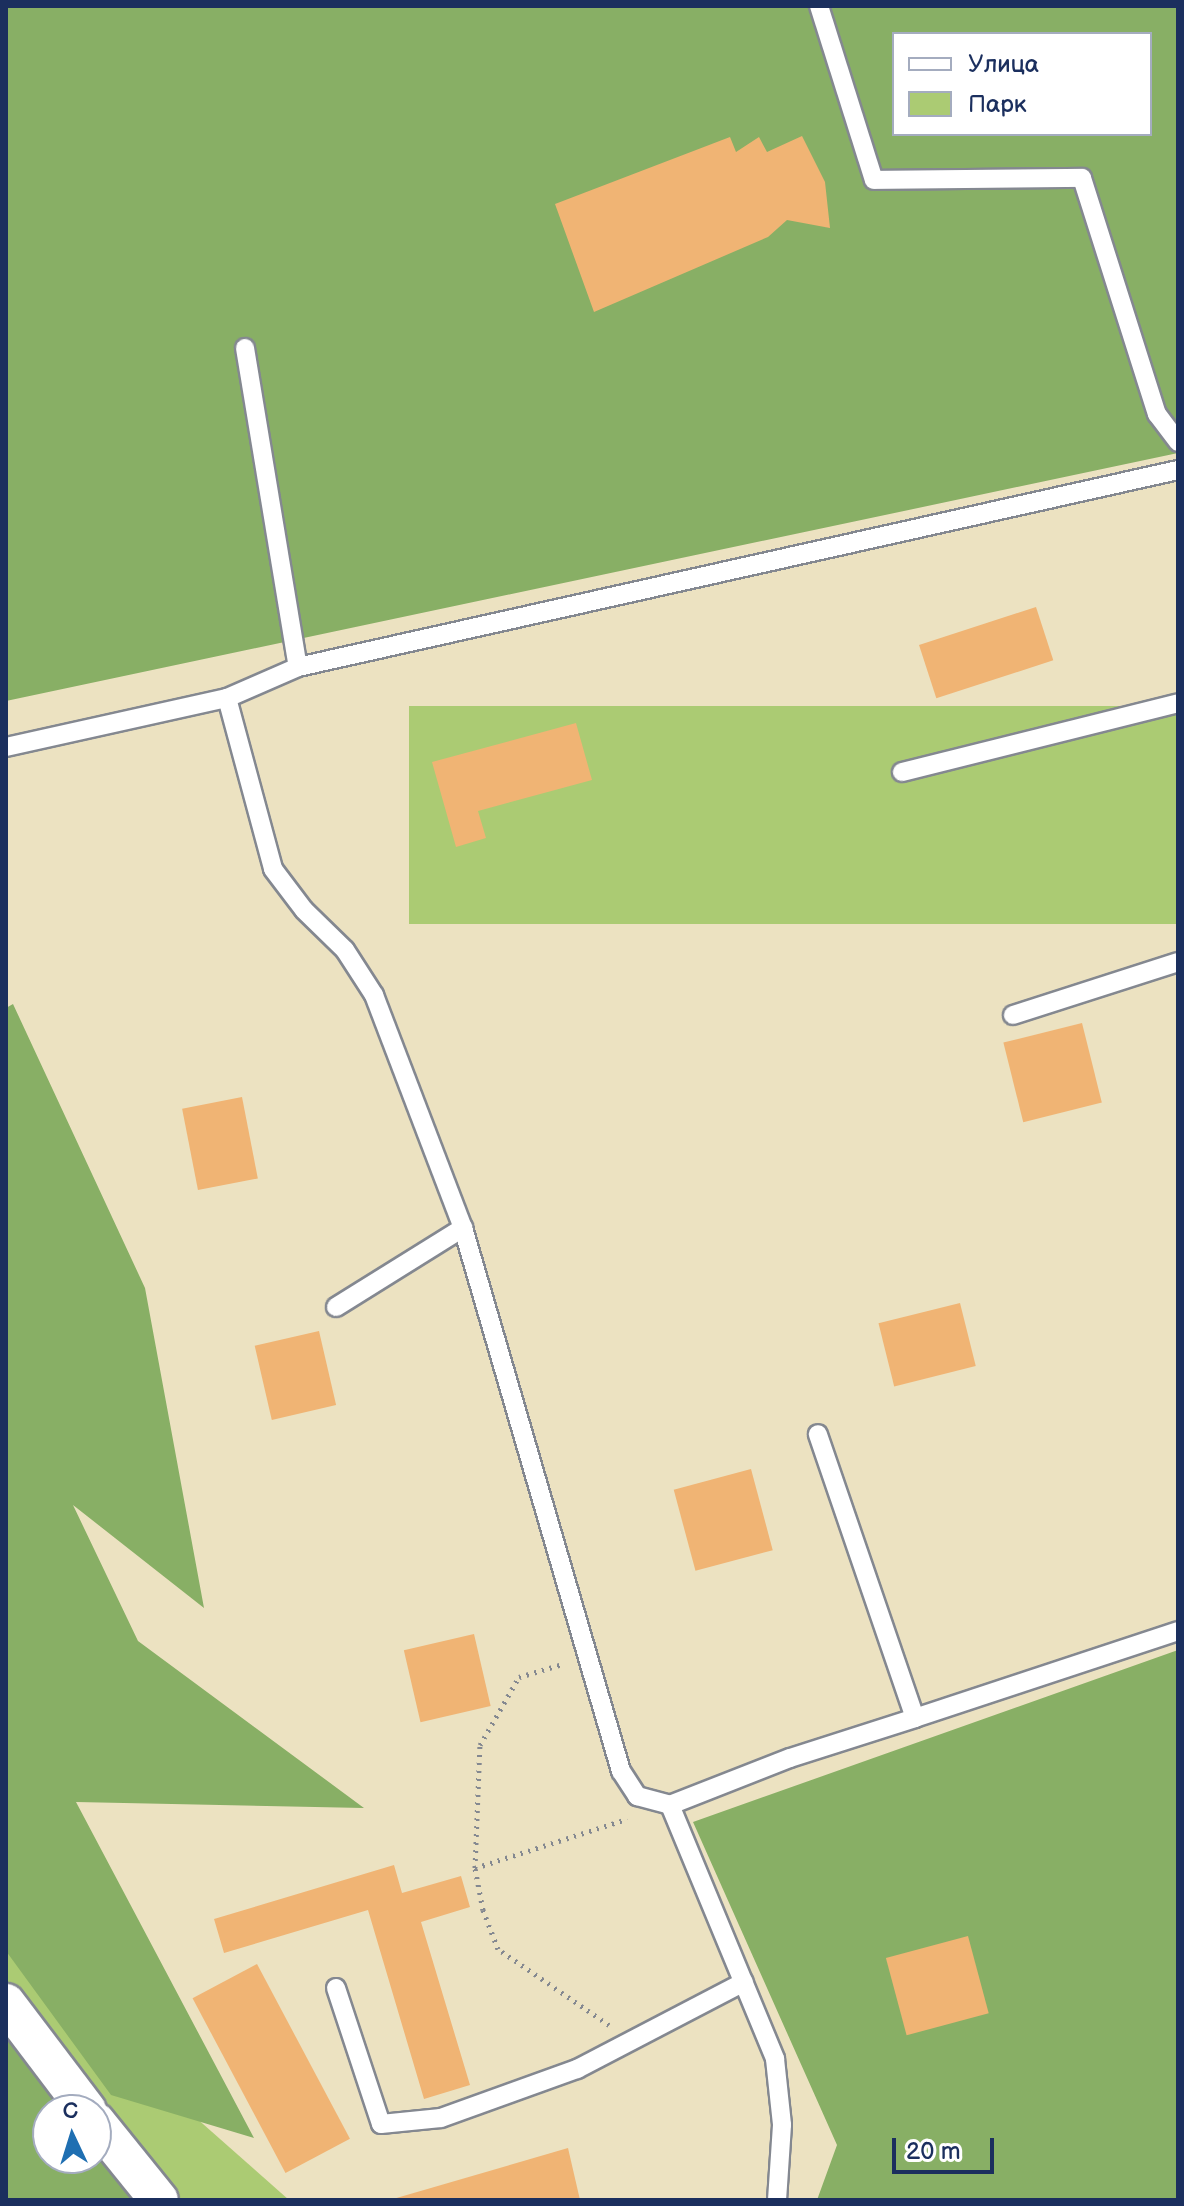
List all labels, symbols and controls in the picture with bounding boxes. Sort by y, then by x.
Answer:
legend [892,32,1152,136]
text: Улица [968,50,1039,79]
text: Парк [968,90,1026,119]
north arrow [32,2094,112,2174]
text: С [62,2098,79,2126]
scale bar [896,2122,998,2172]
text: 20 m [906,2137,961,2166]

